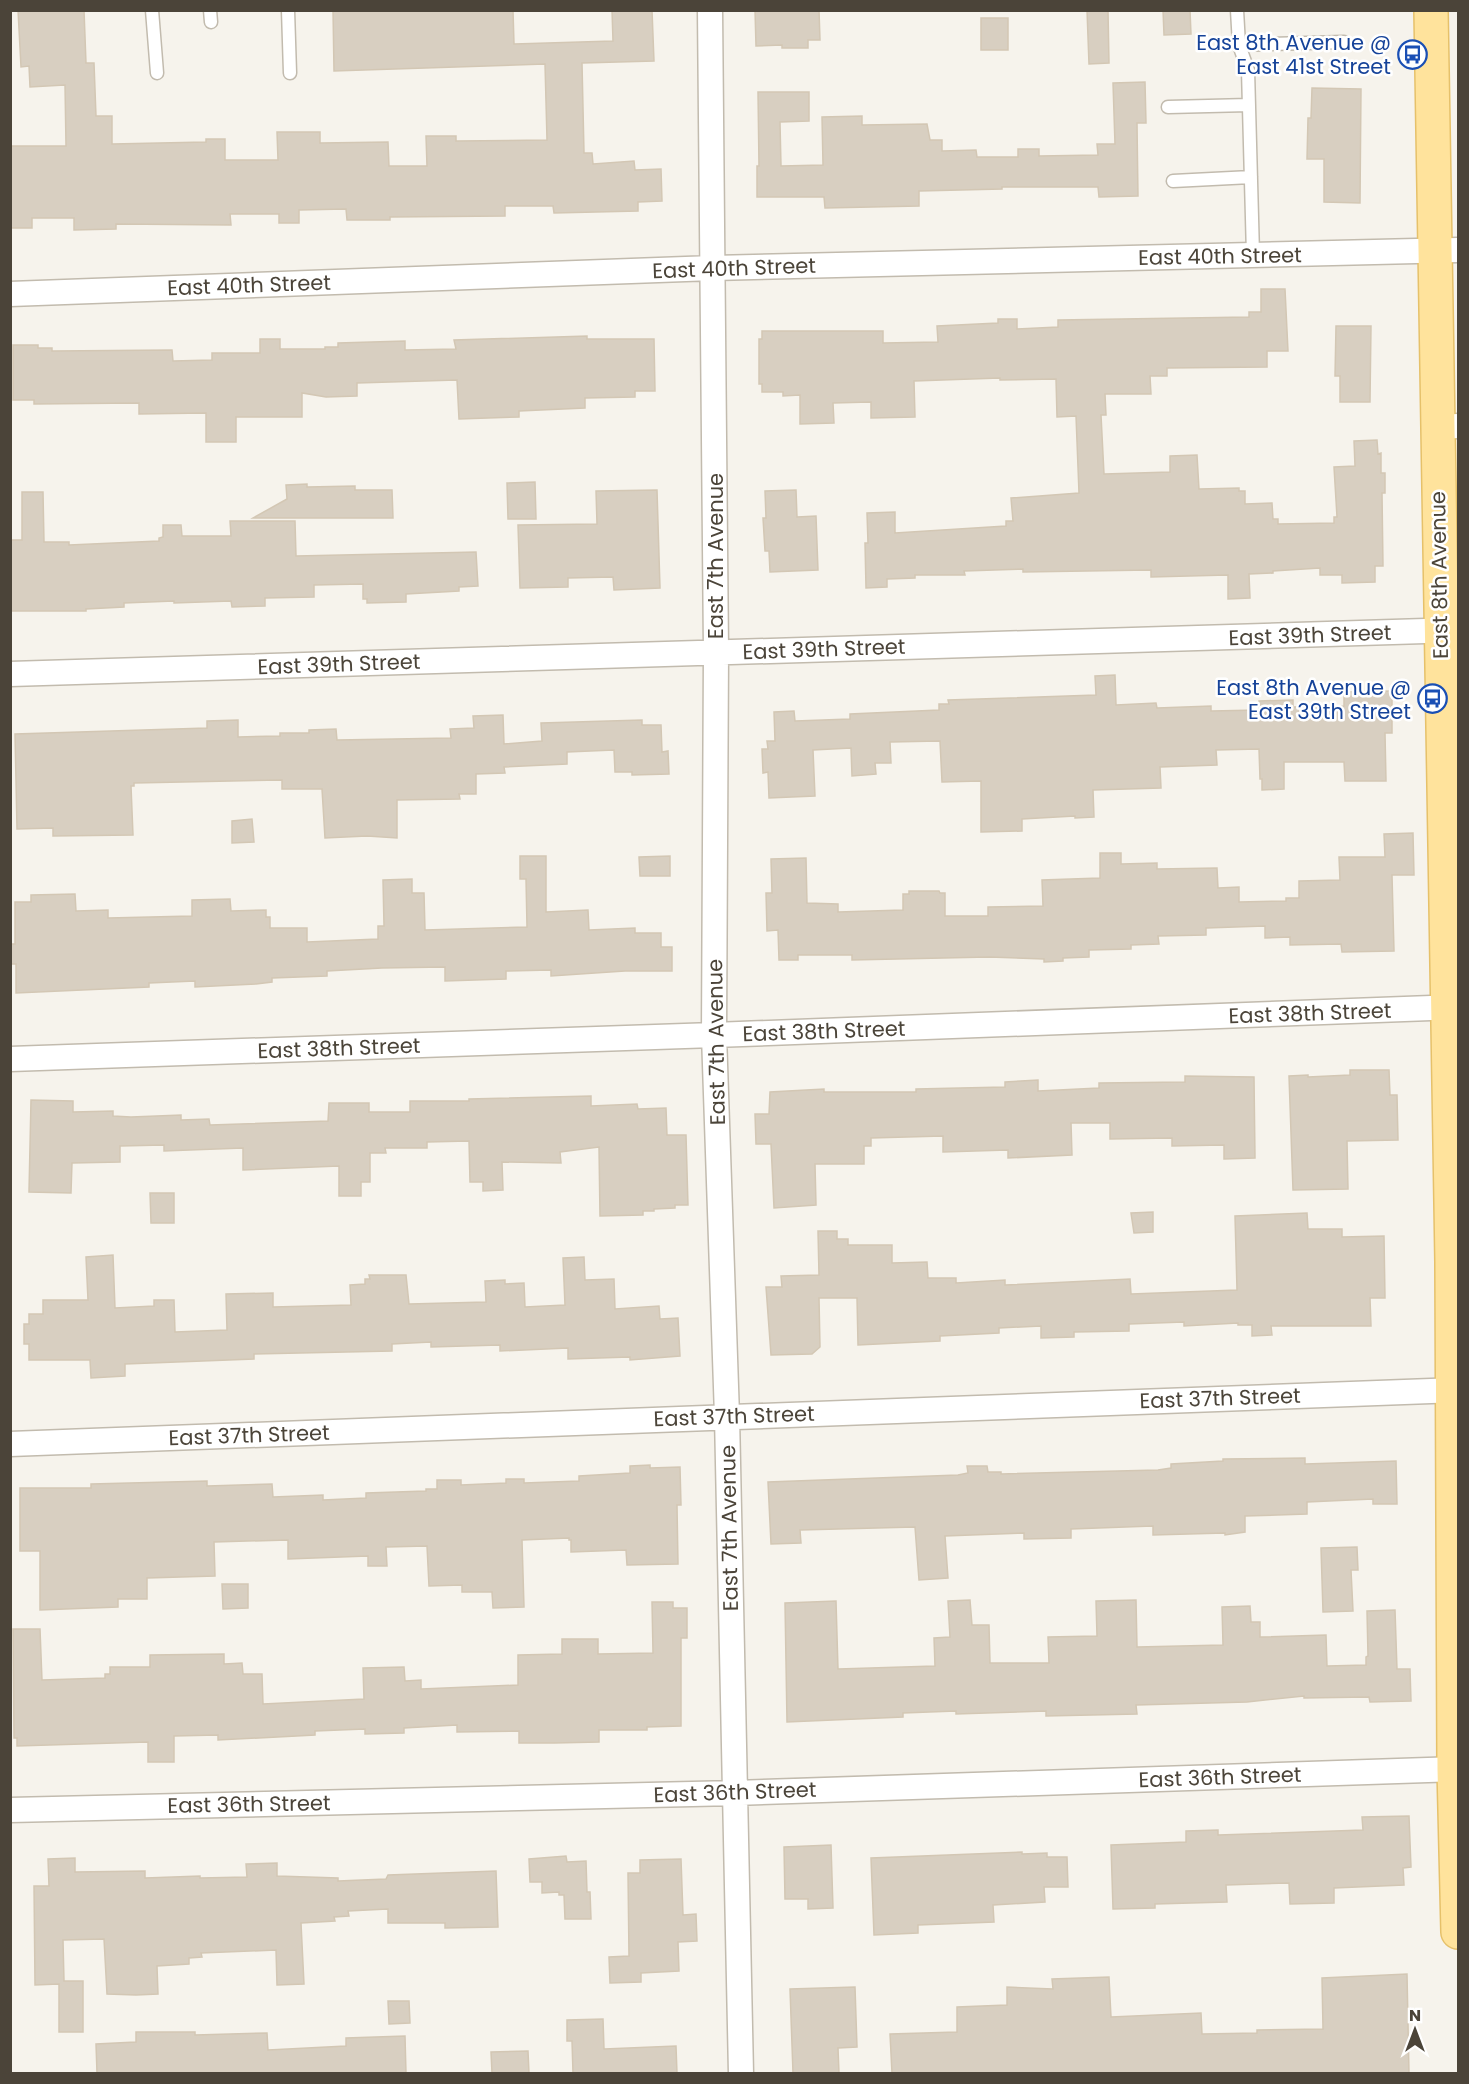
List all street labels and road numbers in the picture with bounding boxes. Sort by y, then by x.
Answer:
street label: East 40th Street [1138,240,1302,272]
street label: East 40th Street [652,251,816,285]
street label: East 40th Street [167,268,331,302]
street label: East 7th Avenue [701,473,730,639]
street label: East 8th Avenue [1423,491,1455,659]
street label: East 39th Street [1228,618,1392,652]
street label: East 39th Street [742,632,906,666]
street label: East 39th Street [257,647,421,681]
street label: East 7th Avenue [700,959,732,1125]
street label: East 38th Street [1228,996,1392,1030]
street label: East 38th Street [742,1014,906,1048]
street label: East 38th Street [257,1031,421,1065]
street label: East 37th Street [1139,1381,1301,1415]
street label: East 37th Street [653,1399,815,1433]
street label: East 37th Street [168,1418,330,1452]
street label: East 7th Avenue [713,1445,745,1611]
street label: East 36th Street [1138,1760,1302,1794]
street label: East 36th Street [653,1775,817,1809]
street label: East 36th Street [167,1788,331,1820]

